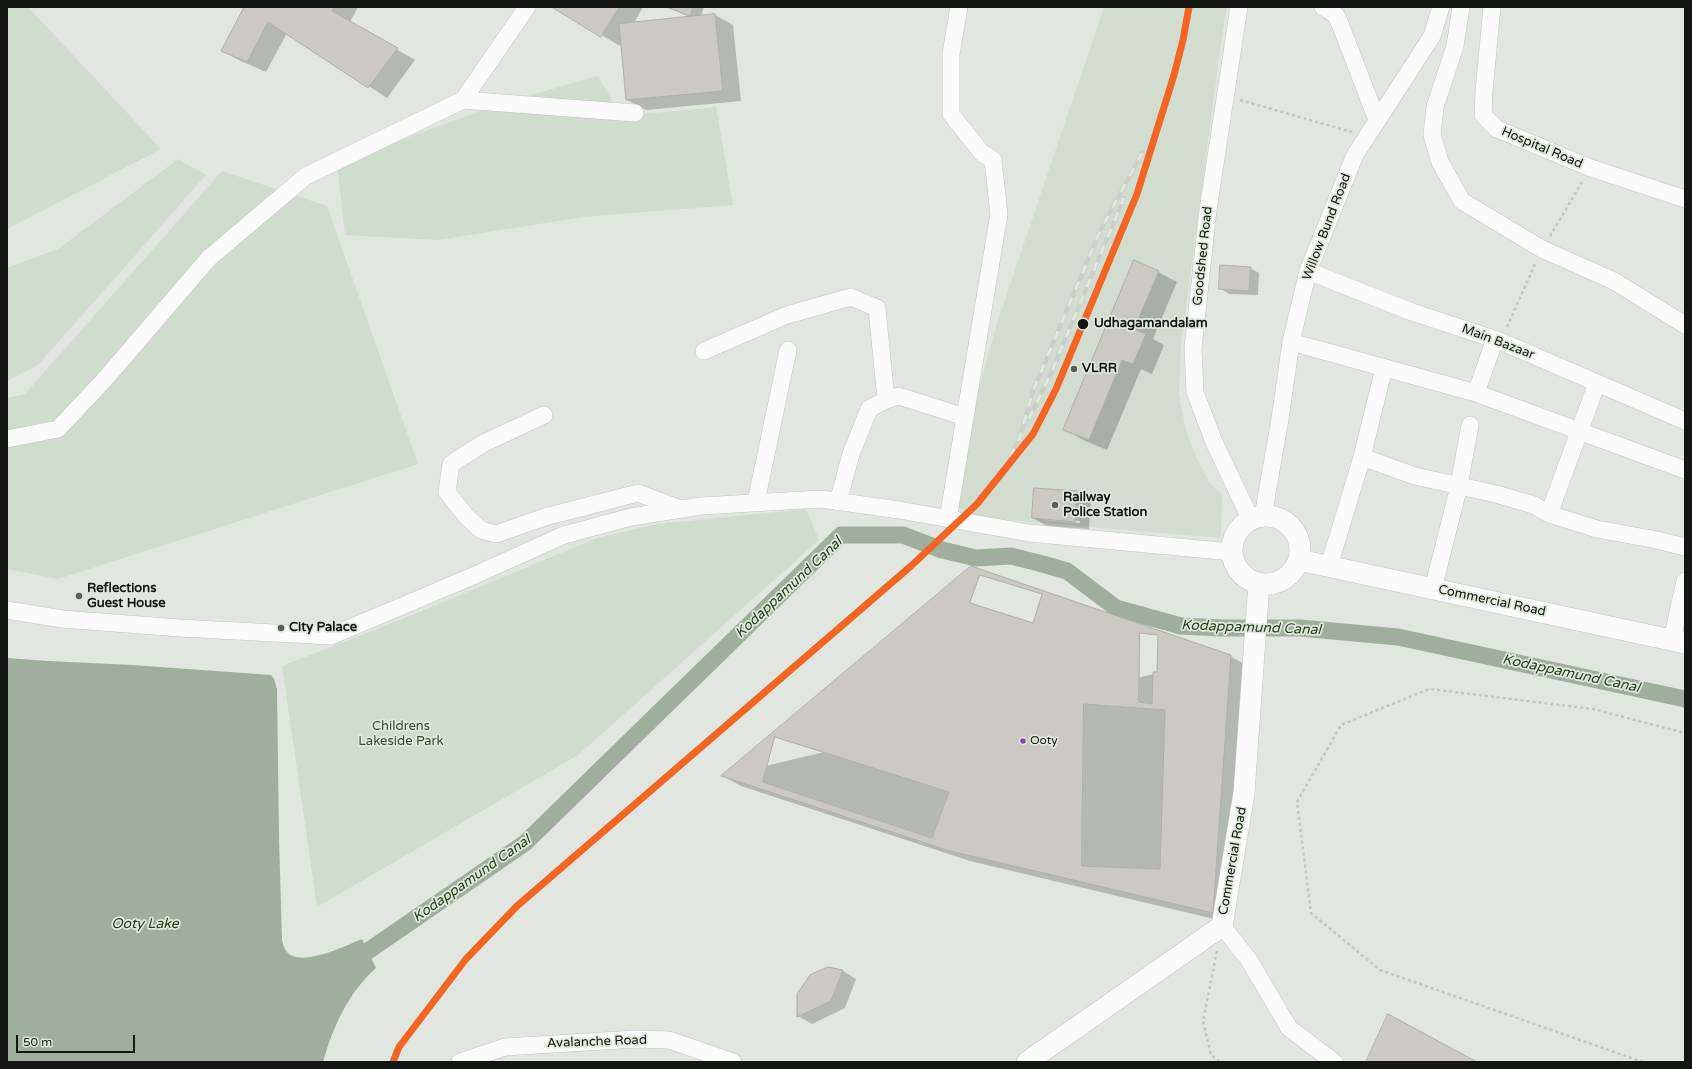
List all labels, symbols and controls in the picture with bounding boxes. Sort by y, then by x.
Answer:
street label: Hospital Road [1499,124,1585,172]
street label: Willow Bund Road [1299,171,1355,283]
street label: Goodshed Road [1190,206,1216,306]
place label: Udhagamandalam [1094,316,1208,332]
marker: Udhagamandalam [1076,317,1090,331]
street label: Main Bazaar [1459,321,1537,363]
place label: VLRR [1082,361,1117,377]
marker: VLRR [1069,364,1079,374]
place label: Railway Police Station [1063,490,1147,521]
marker: Railway Police Station [1050,500,1060,510]
water label: Kodappamund Canal [732,534,846,642]
place label: Reflections Guest House [87,581,166,612]
street label: Commercial Road [1437,582,1547,620]
marker: Reflections Guest House [74,591,84,601]
water label: Kodappamund Canal [1181,617,1321,639]
place label: City Palace [289,620,357,636]
marker: City Palace [276,623,286,633]
water label: Kodappamund Canal [1501,651,1641,697]
park label: Childrens Lakeside Park [358,719,444,750]
place label: Ooty [1030,734,1058,748]
marker: Ooty [1018,736,1028,746]
street label: Commercial Road [1216,806,1250,916]
water label: Kodappamund Canal [410,832,534,926]
water label: Ooty Lake [111,916,179,932]
scale bar [18,1027,137,1053]
street label: Avalanche Road [547,1032,647,1052]
text: 50 m [23,1035,52,1049]

